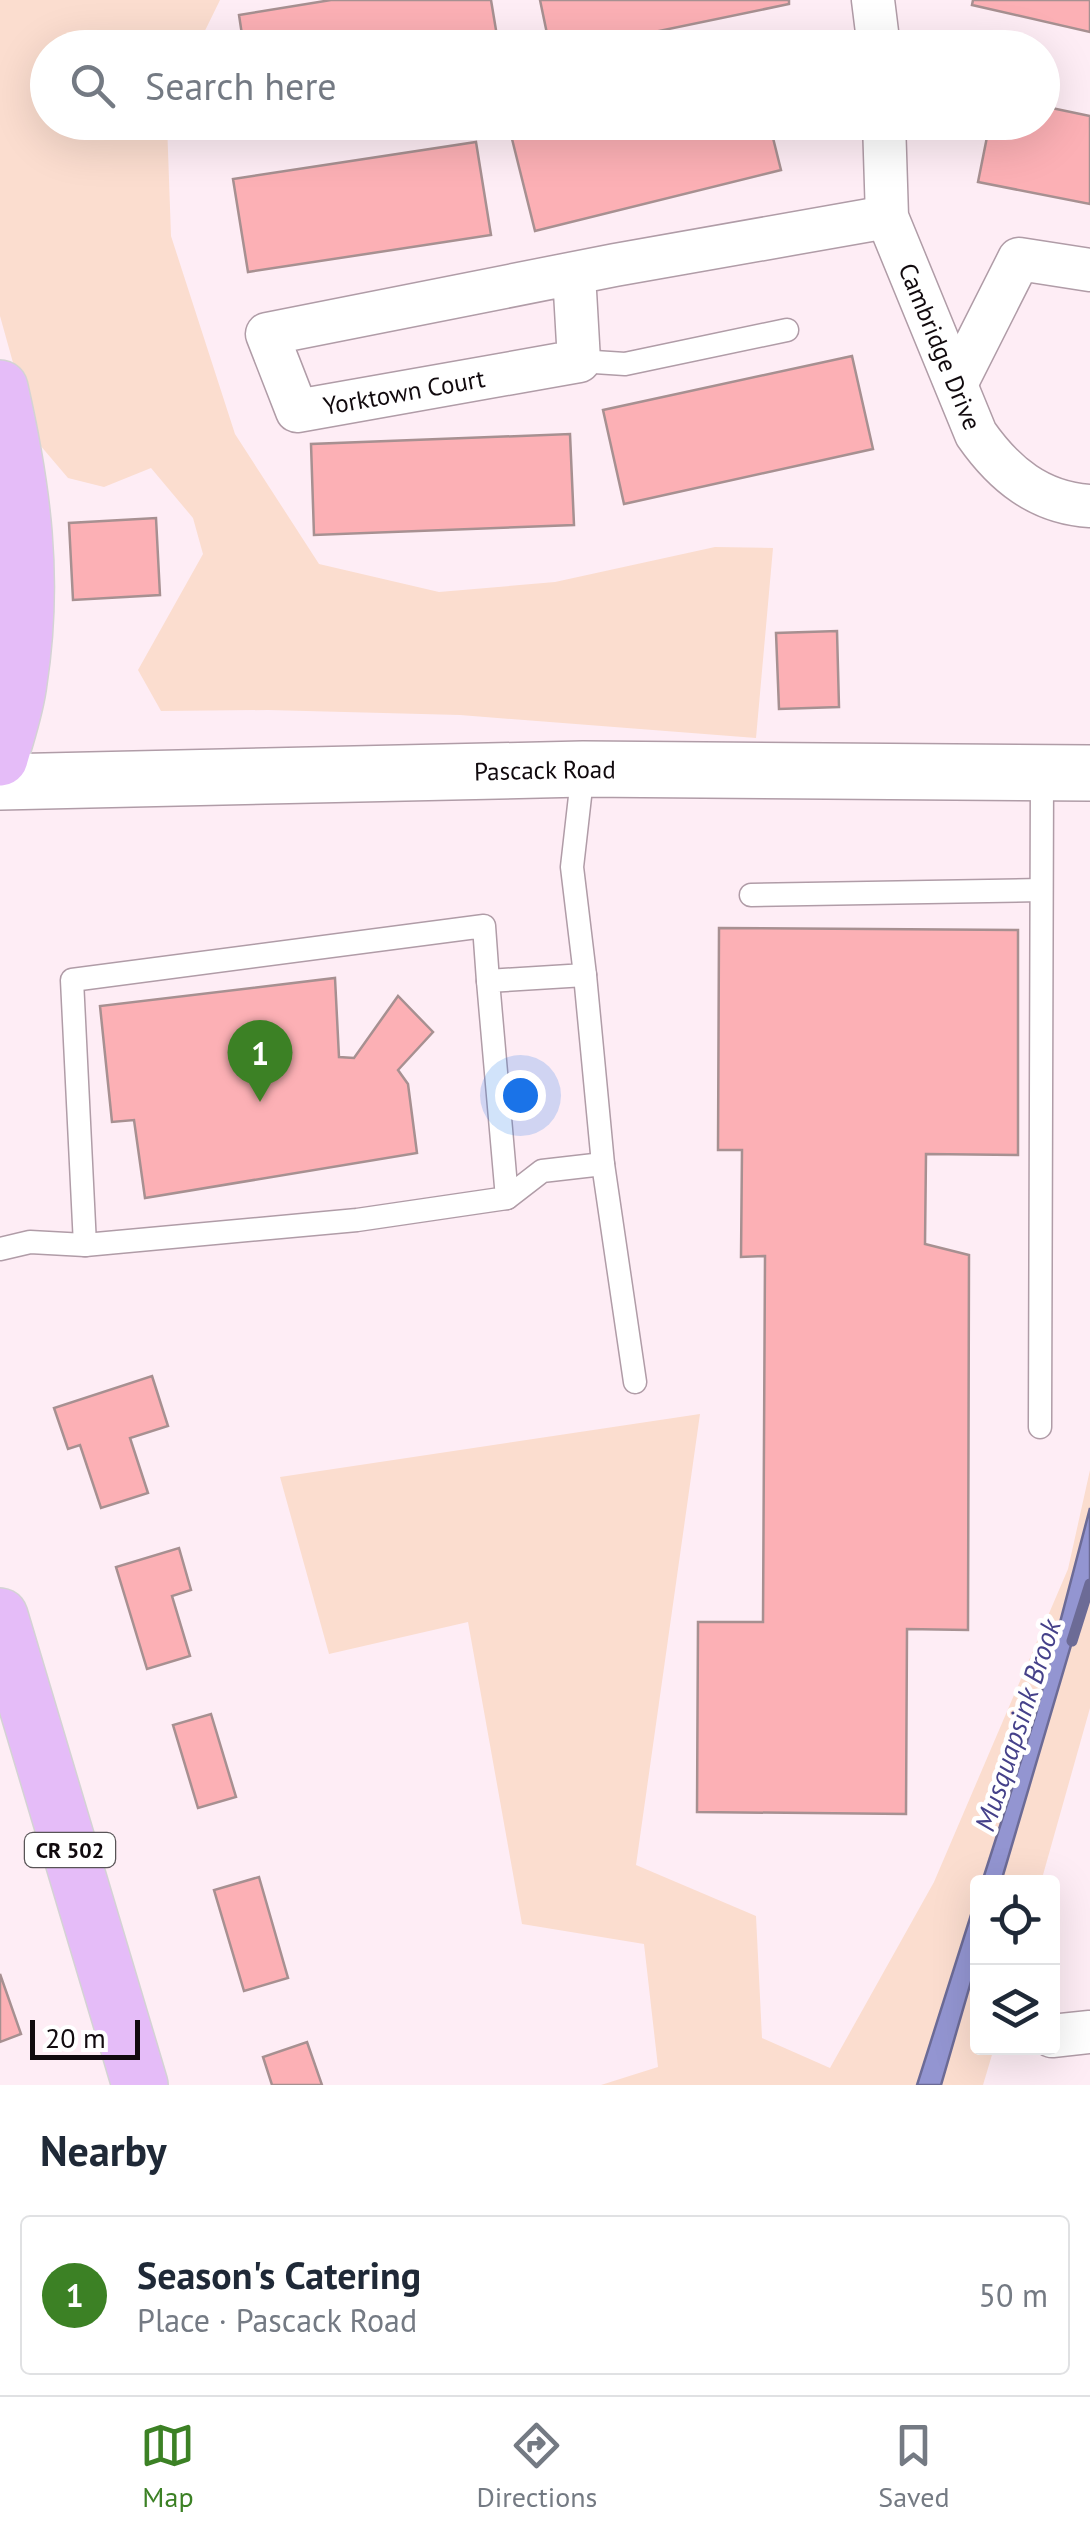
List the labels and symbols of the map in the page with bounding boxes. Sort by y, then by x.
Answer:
street label: Cambridge Drive [892,258,989,435]
street label: Yorktown Court [321,362,488,422]
street label: Pascack Road [474,753,616,787]
pin: 1 [228,1020,292,1102]
your location [495,1070,546,1121]
water label: Musquapsink Brook [965,1613,1069,1836]
road number: CR 502 [25,1833,115,1867]
scale bar [30,2015,140,2060]

